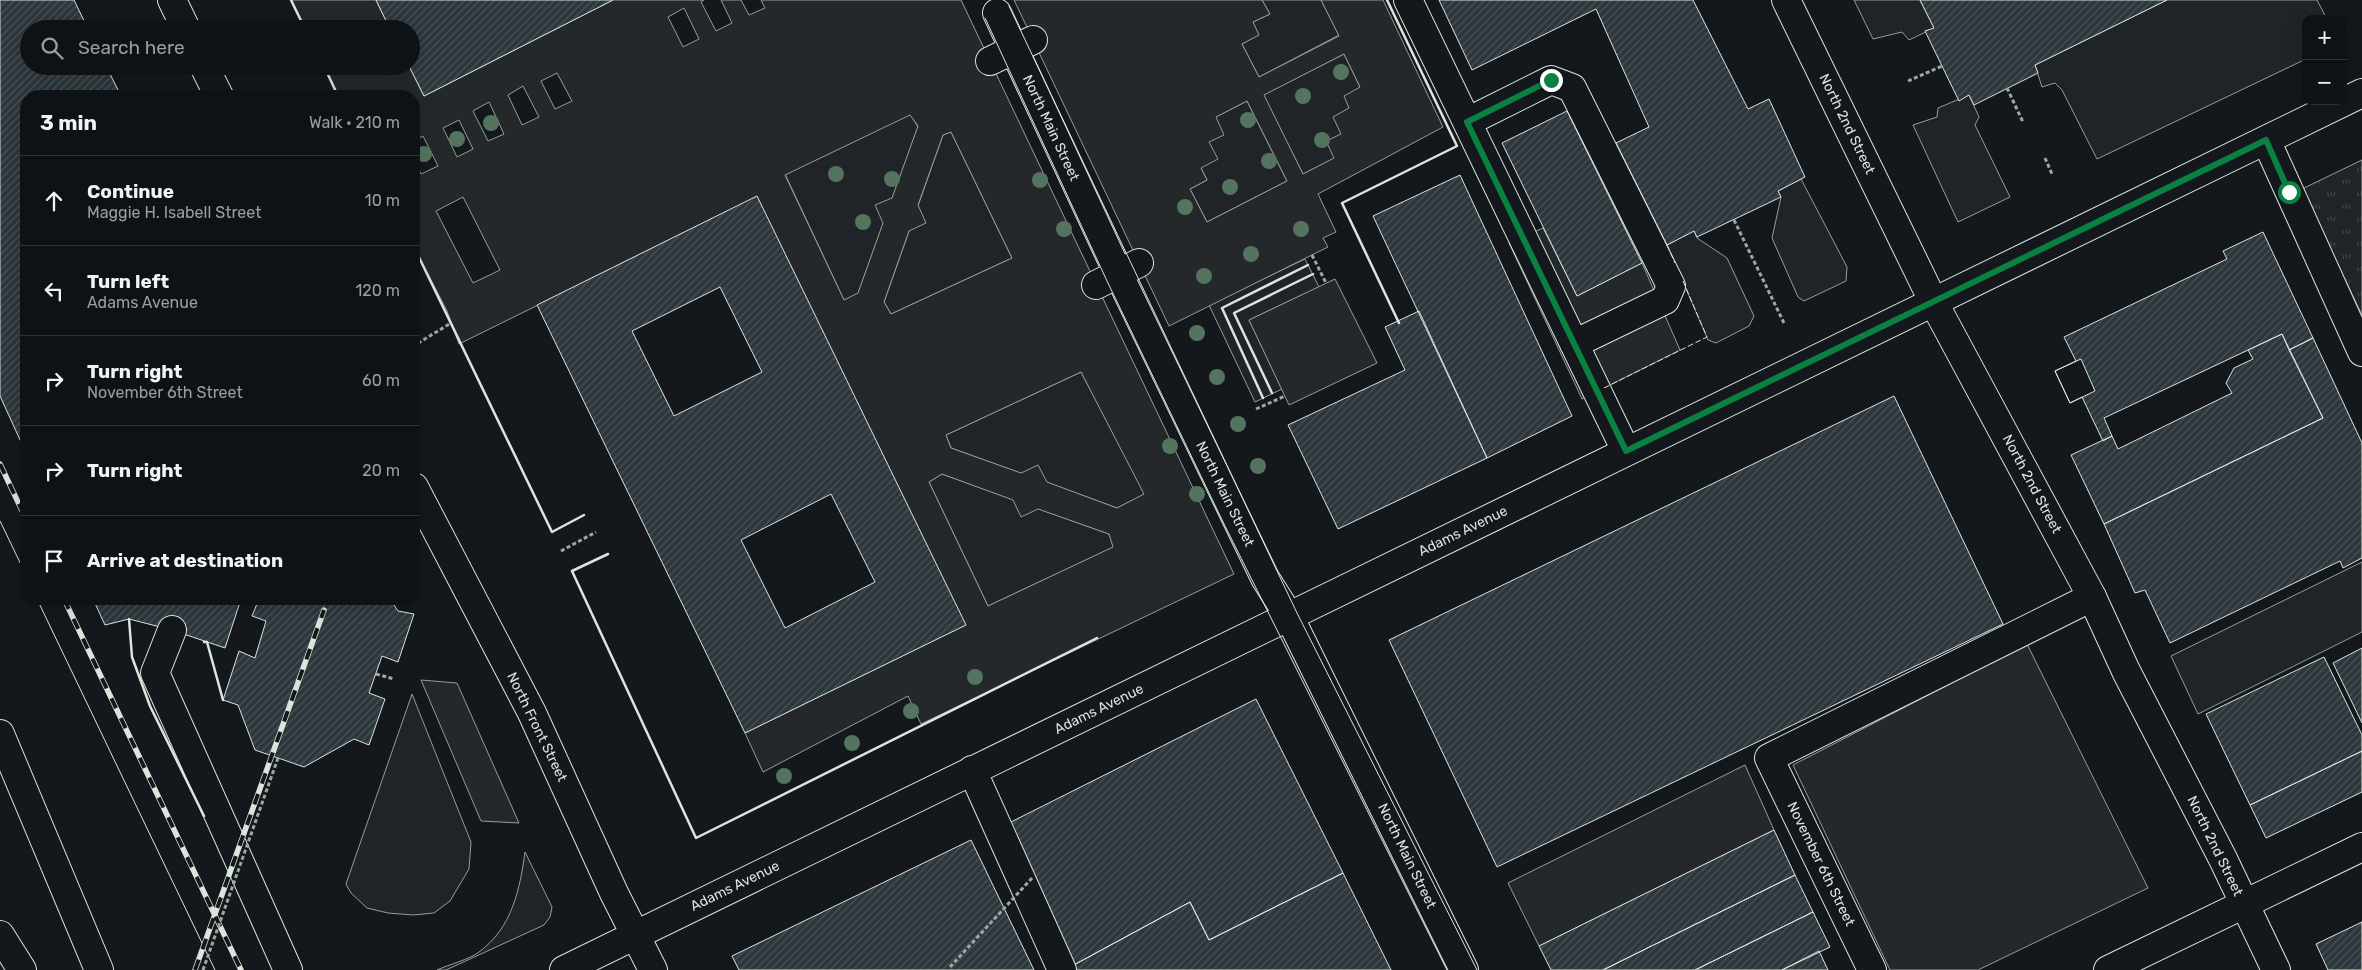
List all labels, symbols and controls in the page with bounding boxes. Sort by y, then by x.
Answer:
map controls [2302,15,2347,105]
button: + [2302,15,2347,60]
search box [20,20,420,75]
icon: search [38,34,66,62]
text: Search here [78,36,185,59]
button: − [2302,60,2347,105]
route end [1540,69,1563,92]
street label: North 2nd Street [1815,71,1879,177]
street label: North Main Street [1019,72,1083,184]
text: 3 min [40,110,97,135]
text: Walk · 210 m [309,113,400,132]
text: Continue [87,180,174,203]
route start [2278,181,2301,204]
icon: ahead [40,187,68,215]
text: 10 m [365,191,400,210]
text: Maggie H. Isabell Street [87,203,261,222]
text: Turn left [87,270,169,293]
icon: left [40,277,68,305]
text: 120 m [355,281,400,300]
text: Adams Avenue [87,293,198,312]
text: Turn right [87,360,182,383]
icon: right [40,367,68,395]
text: 60 m [362,371,400,390]
text: November 6th Street [87,383,243,402]
street label: North 2nd Street [1999,432,2065,537]
street label: North Main Street [1192,439,1258,550]
icon: right [40,457,68,485]
text: Turn right [87,459,182,482]
text: 20 m [362,461,400,480]
street label: Adams Avenue [1416,502,1510,560]
icon: arrive [40,547,68,575]
text: Arrive at destination [87,549,283,572]
street label: North Front Street [503,670,571,785]
street label: Adams Avenue [1052,680,1146,738]
street label: North 2nd Street [2183,793,2247,899]
street label: November 6th Street [1783,799,1859,929]
street label: North Main Street [1374,801,1440,912]
street label: Adams Avenue [688,857,782,915]

